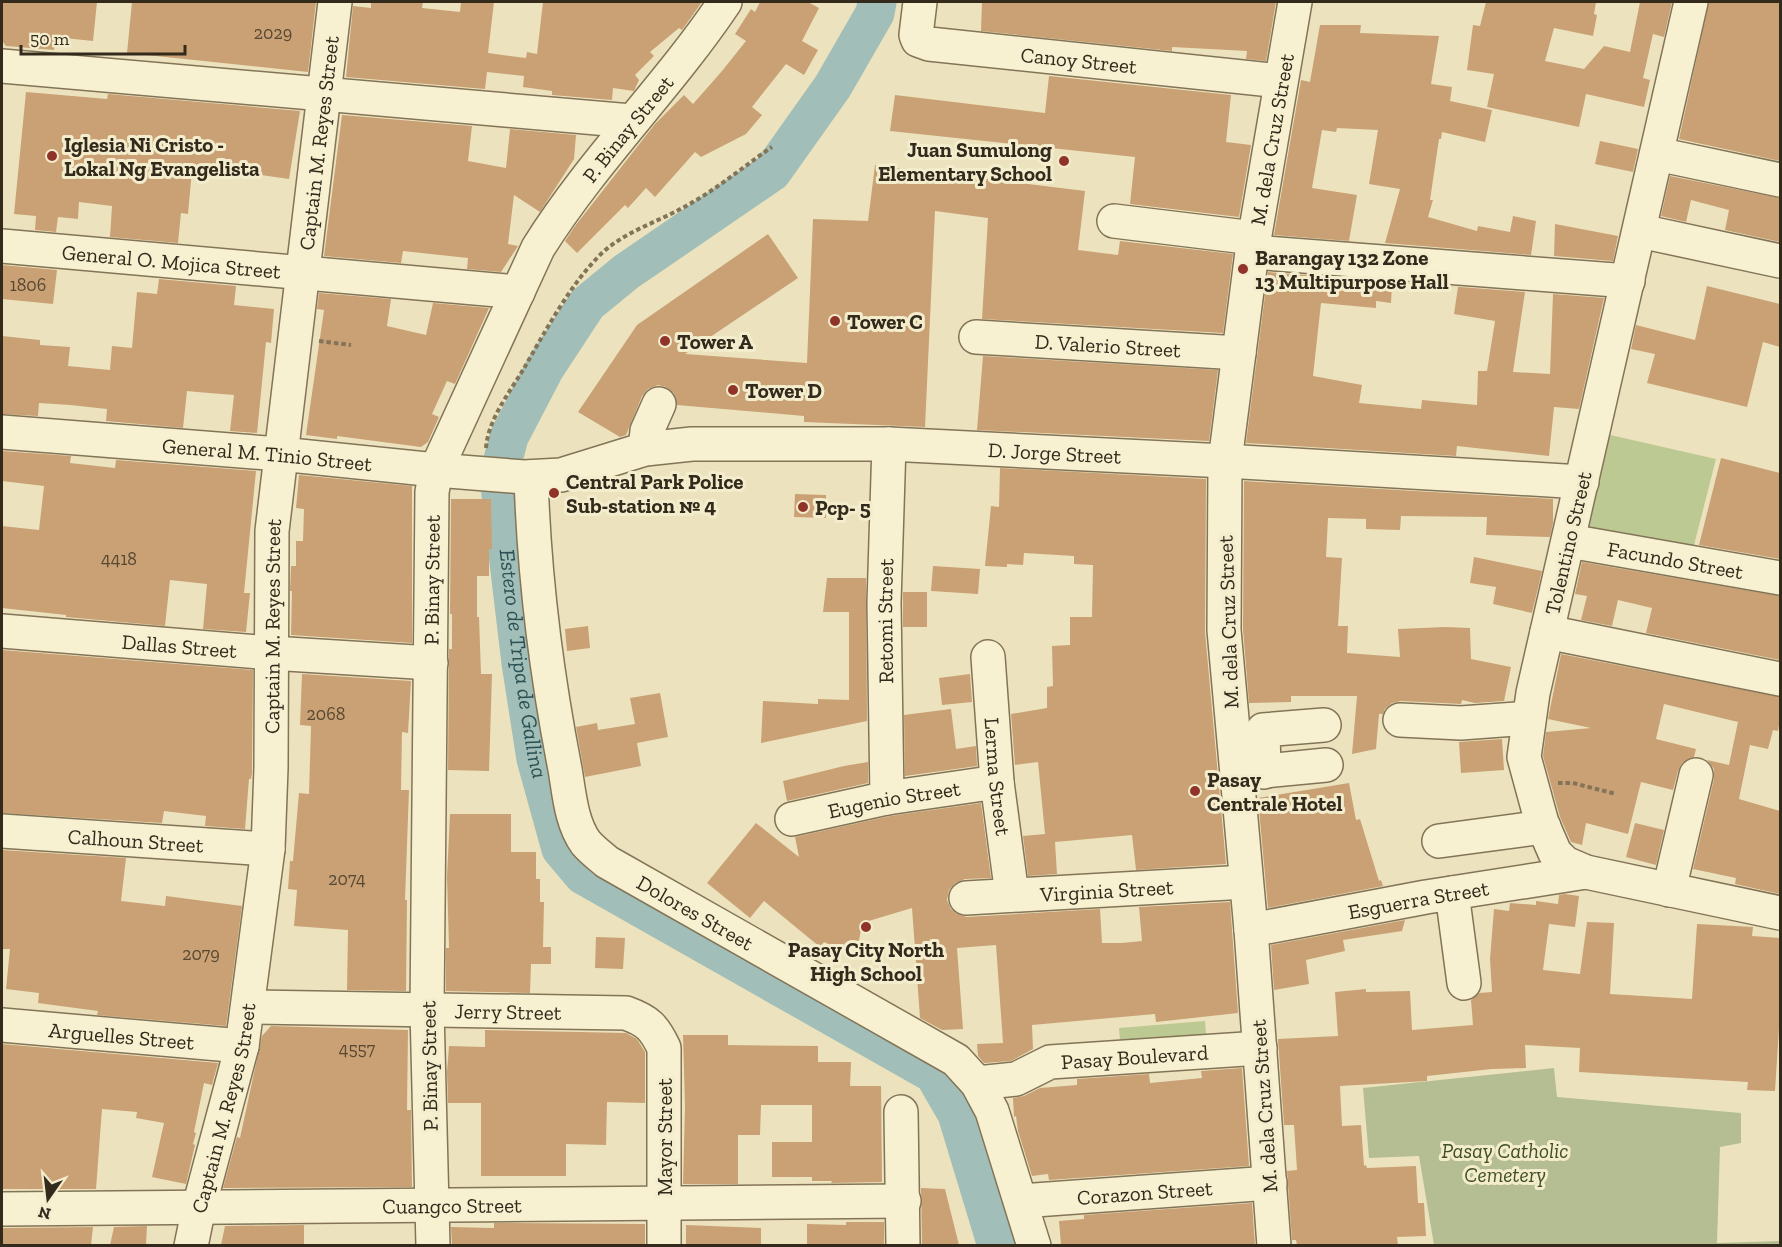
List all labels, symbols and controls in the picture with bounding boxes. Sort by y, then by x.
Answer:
scale bar [21,18,184,56]
house number: 2029 [254,22,292,44]
text: 50 m [30,28,70,50]
street label: Captain M. Reyes Street [293,34,343,252]
street label: Canoy Street [1020,41,1138,78]
street label: M. dela Cruz Street [1244,51,1298,227]
street label: P. Binay Street [576,70,678,187]
place label: Iglesia Ni Cristo - Lokal Ng Evangelista [64,132,260,181]
place label: Juan Sumulong Elementary School [878,137,1052,186]
marker: Iglesia Ni Cristo - Lokal Ng Evangelista [45,149,59,163]
marker: Juan Sumulong Elementary School [1057,154,1071,168]
street label: General O. Mojica Street [61,239,282,283]
place label: Barangay 132 Zone 13 Multipurpose Hall [1255,245,1449,294]
marker: Barangay 132 Zone 13 Multipurpose Hall [1236,262,1250,276]
house number: 1806 [10,274,46,296]
place label: Tower C [847,309,923,334]
marker: Tower C [828,314,842,328]
street label: D. Valerio Street [1034,328,1182,362]
place label: Tower A [677,329,754,354]
marker: Tower A [658,334,672,348]
place label: Tower D [745,378,822,403]
marker: Tower D [726,383,740,397]
street label: General M. Tinio Street [161,432,374,476]
street label: D. Jorge Street [987,437,1122,468]
place label: Central Park Police Sub-station № 4 [566,469,743,518]
street label: Tolentino Street [1539,469,1597,617]
marker: Central Park Police Sub-station № 4 [547,486,561,500]
place label: Pcp- 5 [815,495,871,520]
marker: Pcp- 5 [796,500,810,514]
street label: P. Binay Street [418,515,444,645]
street label: Captain M. Reyes Street [259,517,286,734]
street label: M. dela Cruz Street [1212,535,1244,709]
street label: Facundo Street [1605,535,1746,584]
water label: Estero de Tripa de Gallina [494,547,554,781]
house number: 4418 [101,548,137,570]
street label: Retomi Street [871,558,898,684]
street label: Dallas Street [121,628,238,663]
house number: 2068 [307,703,345,725]
street label: Lerma Street [980,717,1017,837]
place label: Pasay Centrale Hotel [1207,767,1342,816]
street label: Eugenio Street [825,775,962,823]
marker: Pasay Centrale Hotel [1188,784,1202,798]
street label: Calhoun Street [67,823,205,857]
house number: 2074 [328,868,366,890]
street label: Dolores Street [633,869,758,955]
street label: Virginia Street [1038,874,1174,906]
street label: Esguerra Street [1346,875,1491,924]
marker: Pasay City North High School [859,920,873,934]
place label: Pasay City North High School [788,937,944,986]
house number: 2079 [182,943,220,965]
street label: Jerry Street [454,998,562,1024]
street label: P. Binay Street [415,1000,443,1131]
street label: Captain M. Reyes Street [185,1001,260,1216]
street label: Arguelles Street [48,1017,196,1054]
street label: M. dela Cruz Street [1245,1018,1283,1193]
house number: 4557 [339,1038,376,1060]
street label: Pasay Boulevard [1060,1039,1210,1074]
street label: Mayor Street [652,1078,677,1196]
park label: Pasay Catholic Cemetery [1441,1138,1569,1187]
north arrow [18,1169,78,1229]
street label: Corazon Street [1076,1175,1214,1209]
street label: Cuangco Street [382,1192,522,1218]
text: N [36,1202,53,1224]

